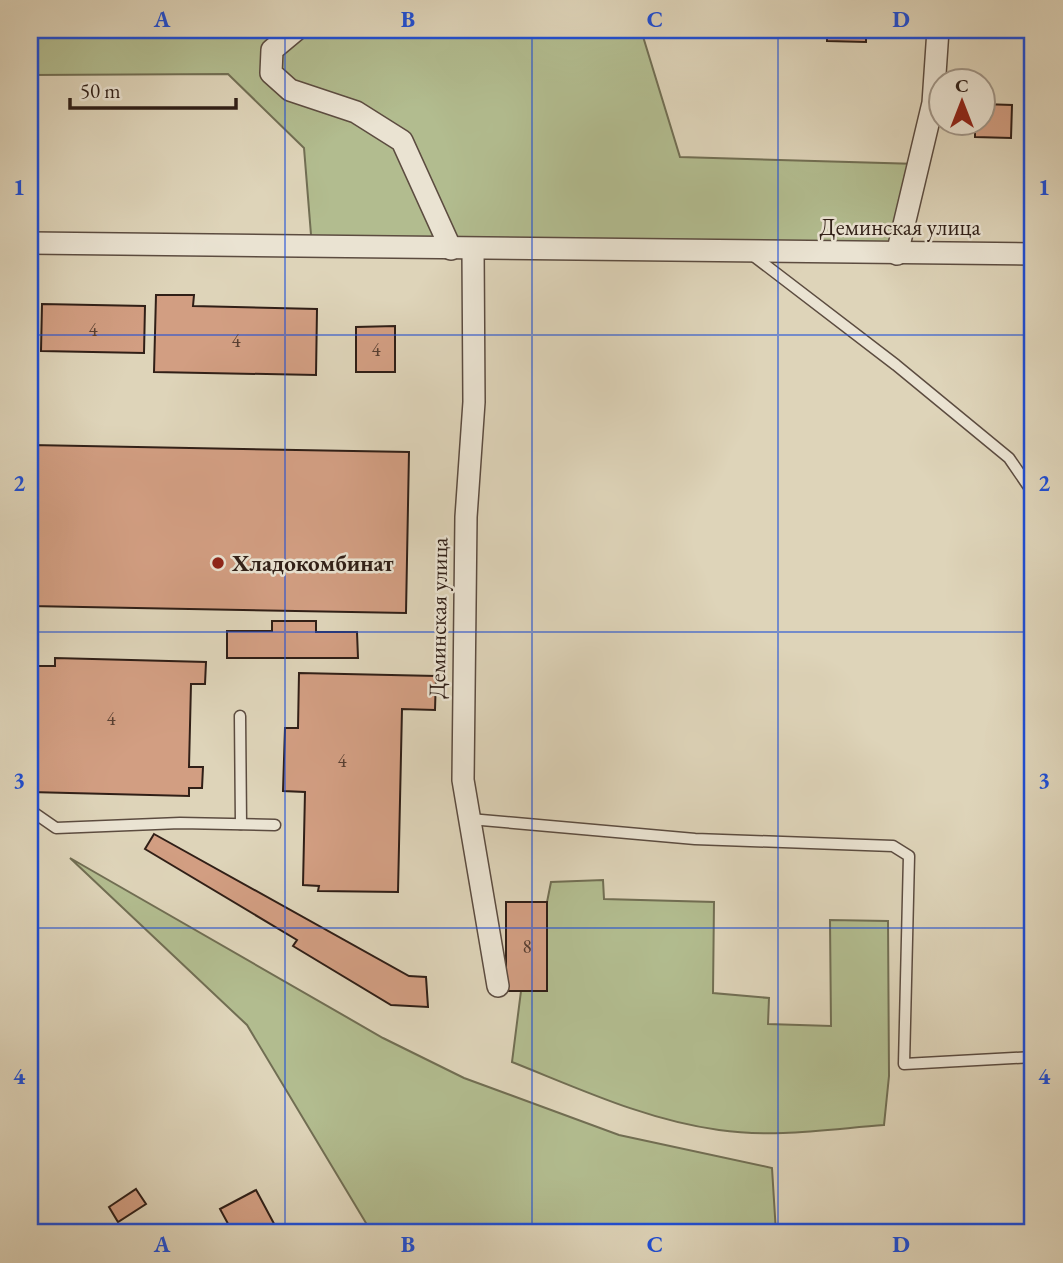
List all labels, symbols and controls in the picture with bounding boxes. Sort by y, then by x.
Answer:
text: A [153,4,171,34]
text: B [401,4,415,34]
text: C [647,4,663,34]
text: D [892,4,910,34]
scale bar [70,66,236,110]
north arrow [926,66,996,136]
text: С [955,73,969,98]
text: 50 m [80,77,121,104]
text: 1 [13,172,25,202]
text: 1 [1038,172,1050,202]
street label: Деминская улица [819,212,981,242]
house number: 4 [88,317,98,342]
house number: 4 [231,328,241,353]
house number: 4 [371,337,381,362]
text: 2 [13,468,25,498]
text: 2 [1038,468,1050,498]
street label: Деминская улица [422,536,454,699]
place label: Хладокомбинат [231,548,394,578]
marker: Хладокомбинат [210,555,226,571]
house number: 4 [106,706,116,731]
house number: 4 [337,748,347,773]
text: 3 [13,765,25,795]
text: 3 [1038,765,1050,795]
house number: 8 [522,934,532,959]
text: 4 [13,1061,26,1091]
text: 4 [1038,1061,1051,1091]
text: A [153,1229,171,1259]
text: B [401,1229,415,1259]
text: C [647,1229,663,1259]
text: D [892,1229,910,1259]

